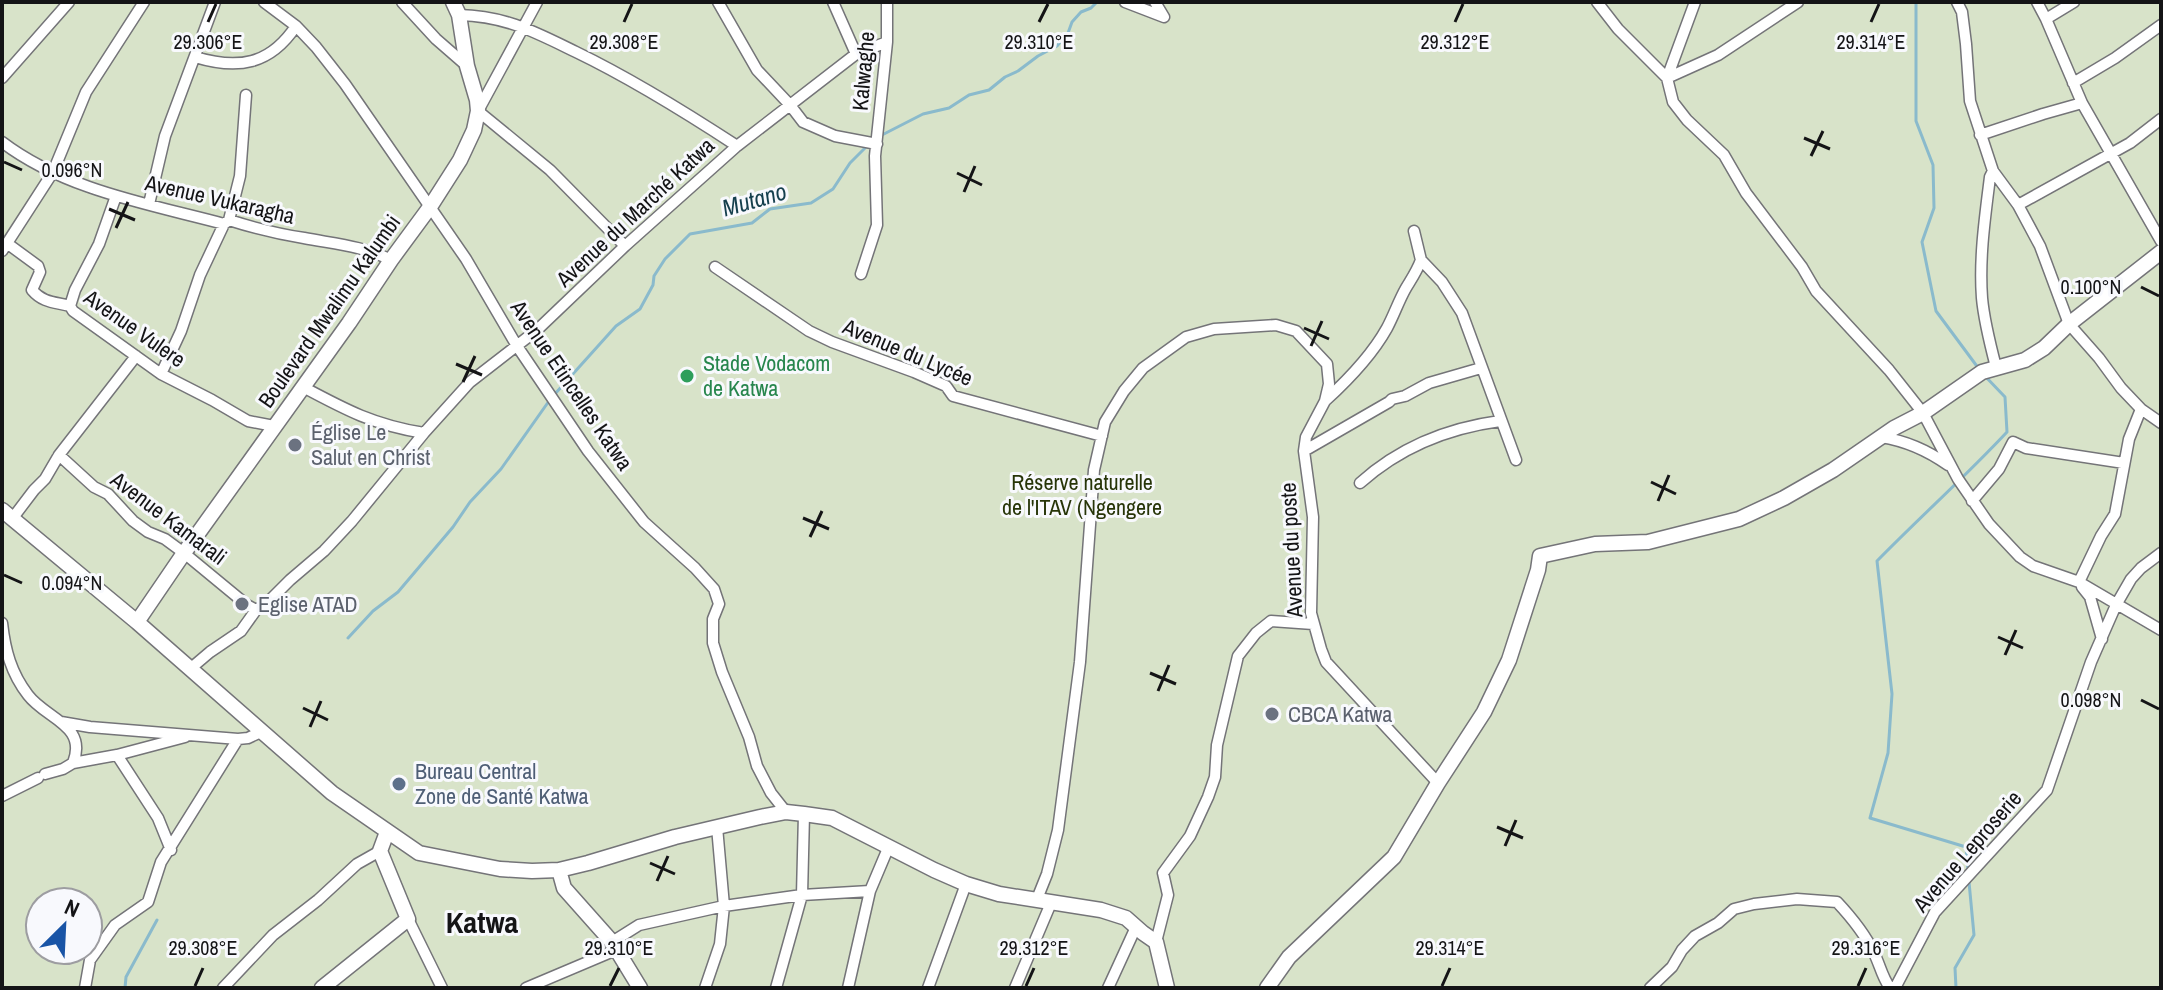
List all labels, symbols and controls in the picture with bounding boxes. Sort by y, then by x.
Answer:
text: 29.306°E [173,28,243,55]
text: 29.308°E [589,28,659,55]
text: 29.310°E [1004,28,1074,55]
text: 29.312°E [1420,28,1490,55]
text: 29.314°E [1836,28,1906,55]
street label: Kalwaghe [845,30,881,112]
street label: Avenue du Marché Katwa [549,131,721,294]
text: 0.096°N [42,156,102,183]
street label: Avenue Vukaragha [141,167,298,231]
water label: Mutano [718,175,790,223]
street label: Boulevard Mwalimu Kalumbi [251,208,407,414]
text: 0.100°N [2061,273,2121,300]
street label: Avenue Vulere [78,281,192,374]
street label: Avenue Etincelles Katwa [503,293,640,476]
street label: Avenue du Lycée [837,311,978,393]
place label: Stade Vodacom de Katwa [703,348,830,403]
marker: Stade Vodacom de Katwa [678,367,696,385]
place label: Église Le Salut en Christ [311,417,430,472]
marker: Église Le Salut en Christ [286,436,304,454]
street label: Avenue Kamarali [104,464,233,572]
park label: Réserve naturelle de l'ITAV (Ngengere [1002,467,1162,522]
street label: Avenue du poste [1272,482,1310,619]
text: 0.094°N [42,569,102,596]
place label: Eglise ATAD [258,589,358,619]
marker: Eglise ATAD [233,595,251,613]
text: 0.098°N [2061,686,2121,713]
place label: CBCA Katwa [1288,699,1392,729]
marker: CBCA Katwa [1263,705,1281,723]
place label: Bureau Central Zone de Santé Katwa [415,756,589,811]
marker: Bureau Central Zone de Santé Katwa [390,775,408,793]
street label: Avenue Leproserie [1905,784,2028,919]
north arrow [24,886,104,966]
text: N [60,891,84,924]
district label: Katwa [446,902,519,942]
text: 29.308°E [168,934,238,961]
text: 29.310°E [584,934,654,961]
text: 29.312°E [999,934,1069,961]
text: 29.314°E [1415,934,1485,961]
text: 29.316°E [1831,934,1901,961]

